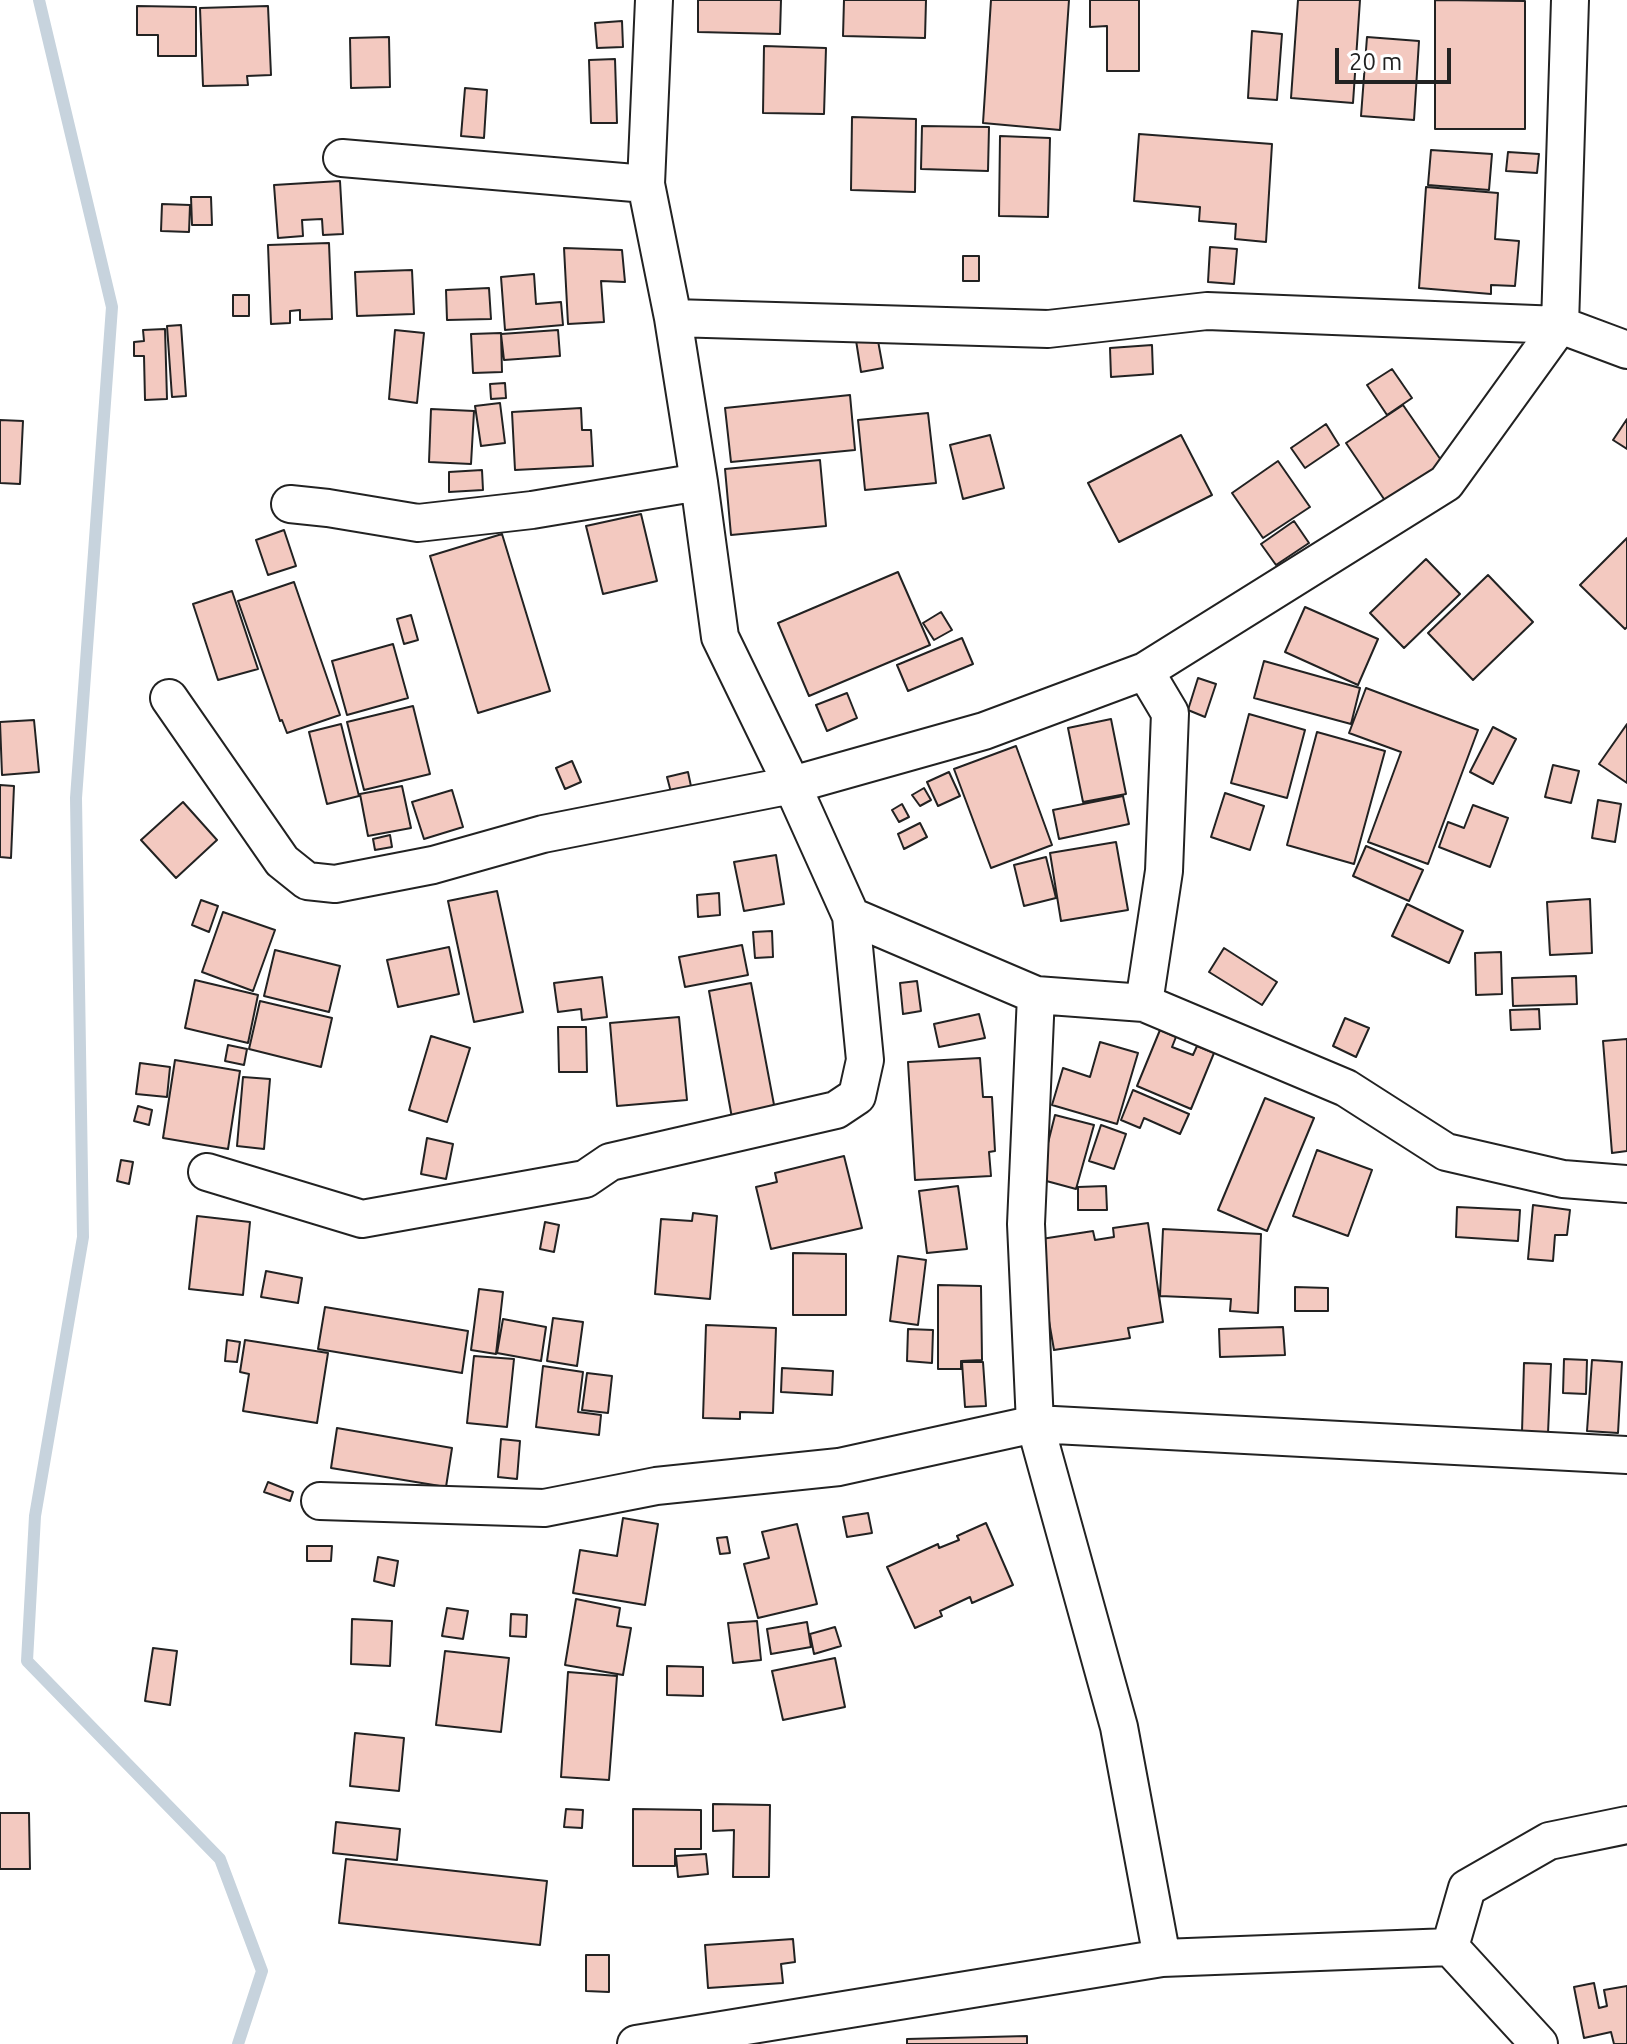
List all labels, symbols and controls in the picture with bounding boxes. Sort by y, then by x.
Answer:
scale bar [1339,32,1455,82]
text: 20 m [1349,48,1402,75]

